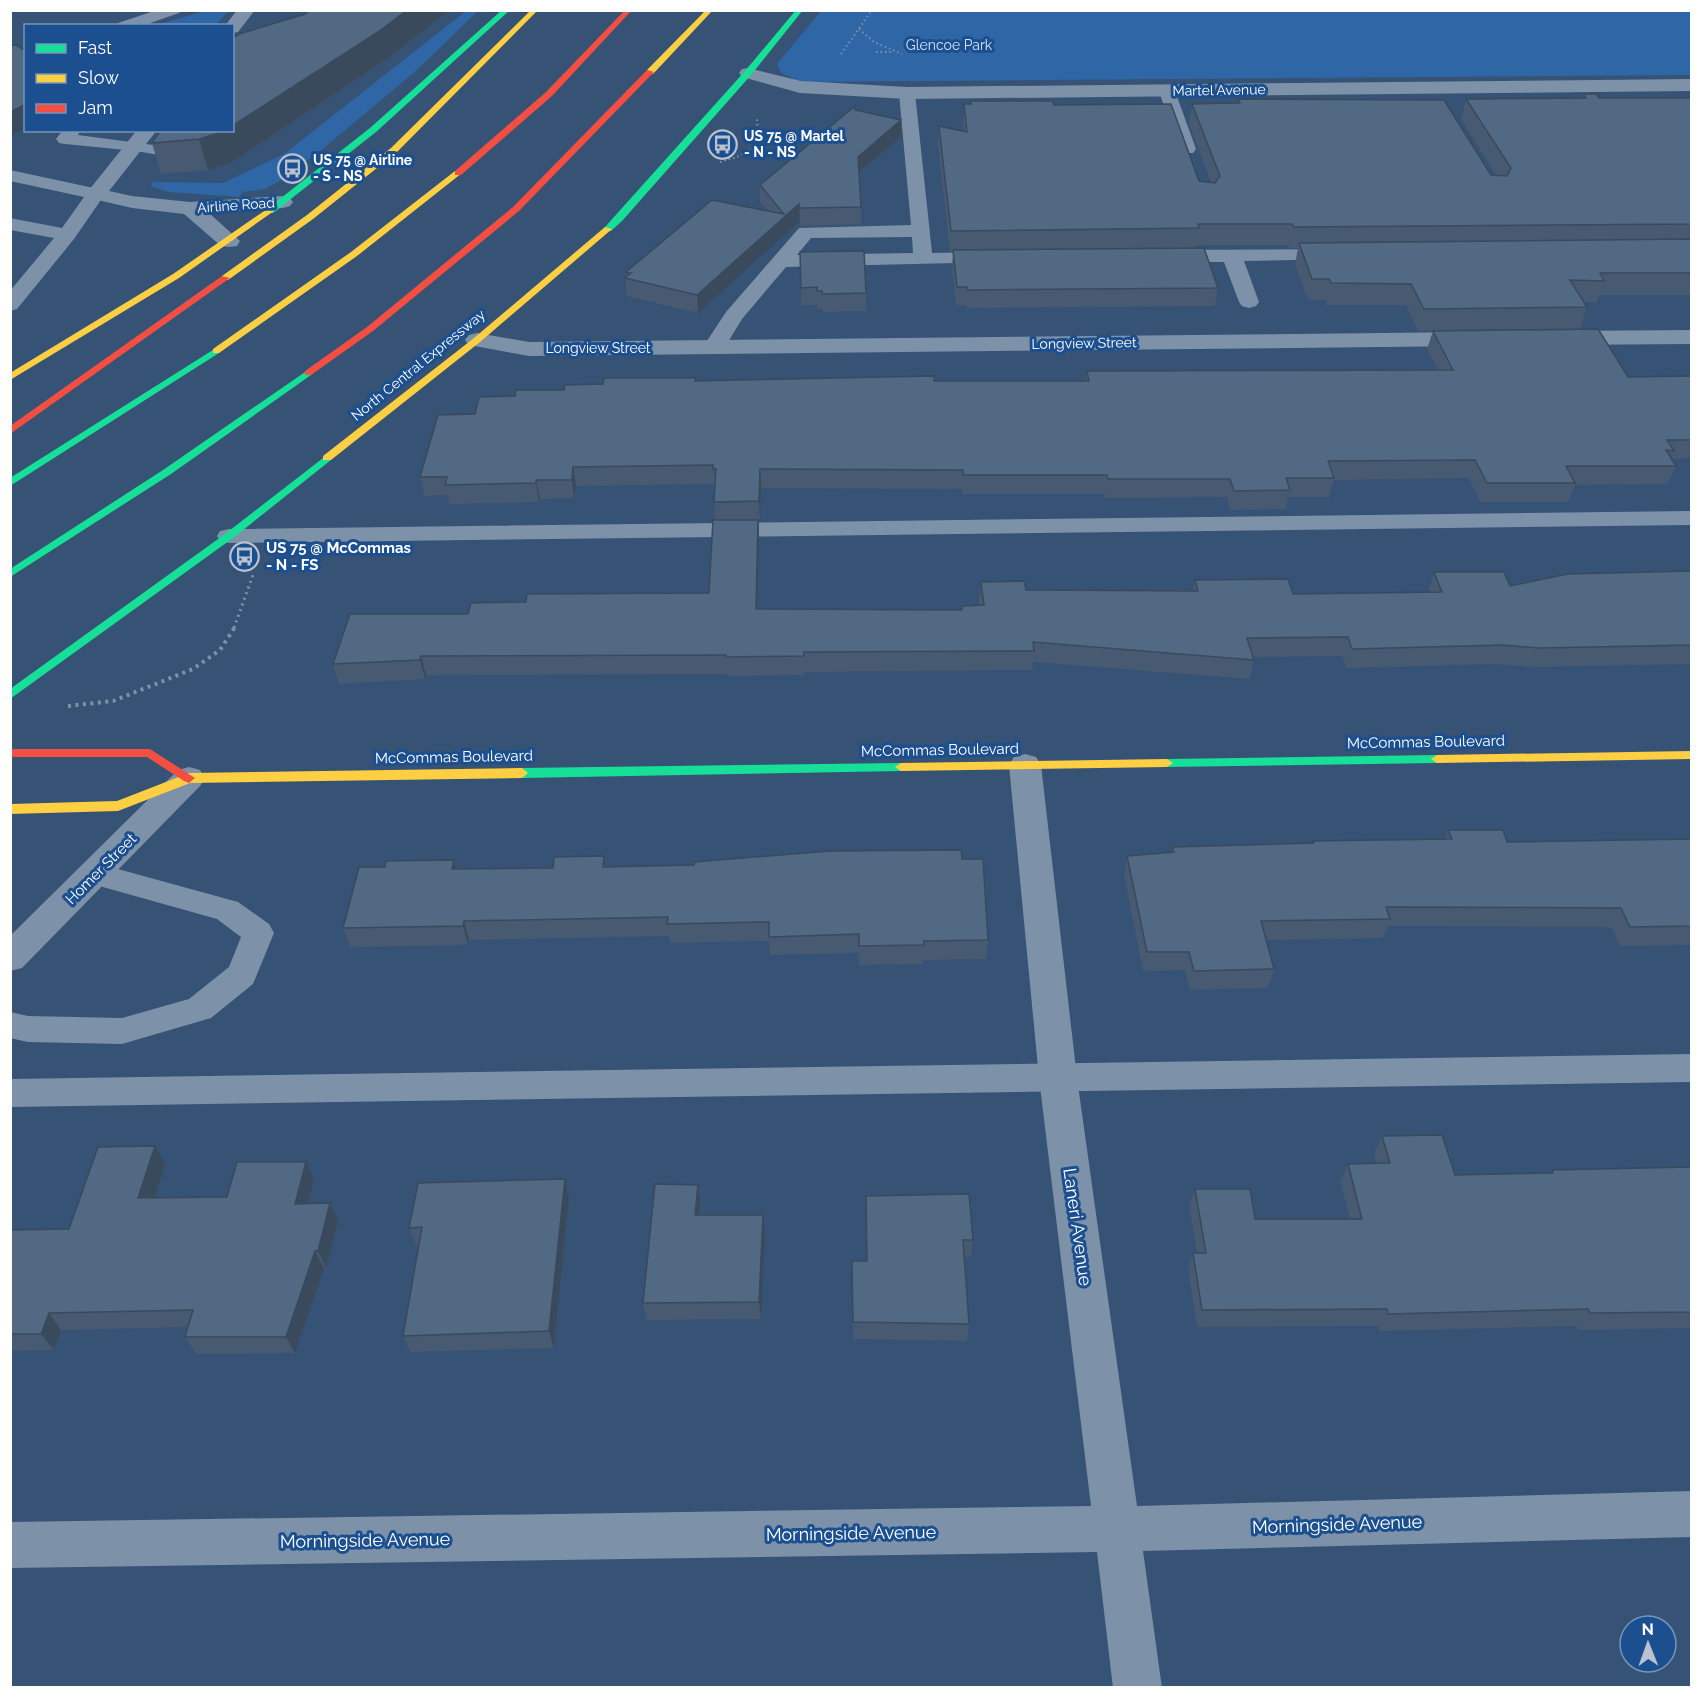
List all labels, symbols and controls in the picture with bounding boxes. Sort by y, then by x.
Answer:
legend [24,24,234,132]
text: Fast [78,37,112,58]
park label: Glencoe Park [906,37,993,53]
text: Slow [78,67,119,88]
street label: Martel Avenue [1172,81,1266,99]
text: Jam [78,97,113,118]
bus stop icon: US 75 @ Martel - N - NS [707,128,739,160]
place label: US 75 @ Martel - N - NS [744,128,845,160]
bus stop icon: US 75 @ Airline - S - NS [276,152,308,184]
place label: US 75 @ Airline - S - NS [313,152,413,184]
street label: Airline Road [197,194,275,216]
street label: North Central Expressway [348,306,488,424]
street label: Longview Street [1031,334,1137,352]
street label: Longview Street [545,340,651,356]
place label: US 75 @ McCommas - N - FS [266,539,411,574]
bus stop icon: US 75 @ McCommas - N - FS [229,541,261,573]
street label: McCommas Boulevard [1347,732,1505,752]
street label: McCommas Boulevard [861,740,1019,760]
street label: McCommas Boulevard [375,747,533,767]
street label: Homer Street [62,830,140,908]
street label: Laneri Avenue [1059,1167,1097,1288]
street label: Morningside Avenue [1252,1511,1423,1537]
street label: Morningside Avenue [766,1521,937,1545]
street label: Morningside Avenue [280,1528,451,1552]
north arrow [1618,1614,1678,1674]
text: N [1641,1620,1654,1639]

